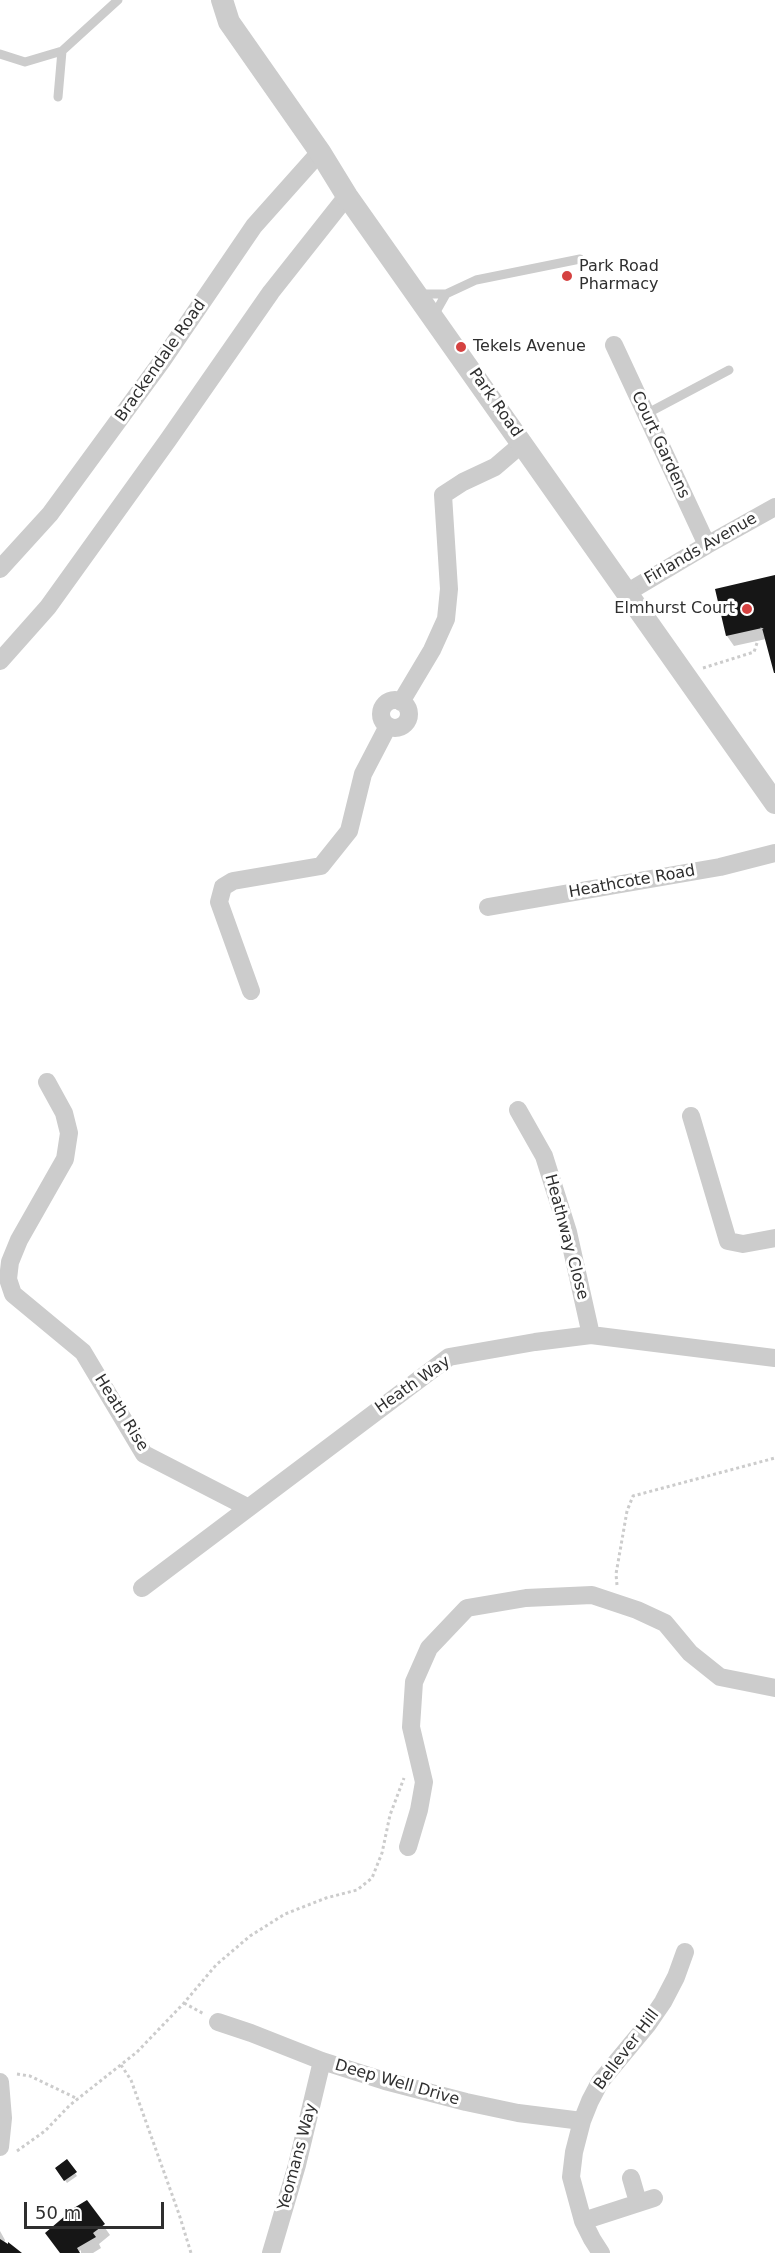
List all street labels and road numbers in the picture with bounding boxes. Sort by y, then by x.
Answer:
street label: Brackendale Road [112,296,210,426]
street label: Park Road [464,365,526,441]
street label: Court Gardens [627,388,693,502]
street label: Firlands Avenue [641,509,761,589]
street label: Heathcote Road [567,861,697,903]
street label: Heathway Close [540,1172,592,1302]
street label: Heath Way [372,1352,454,1418]
street label: Heath Rise [90,1371,152,1455]
street label: Bellever Hill [590,2006,664,2094]
street label: Deep Well Drive [333,2056,461,2110]
street label: Yeomans Way [274,2101,322,2213]

